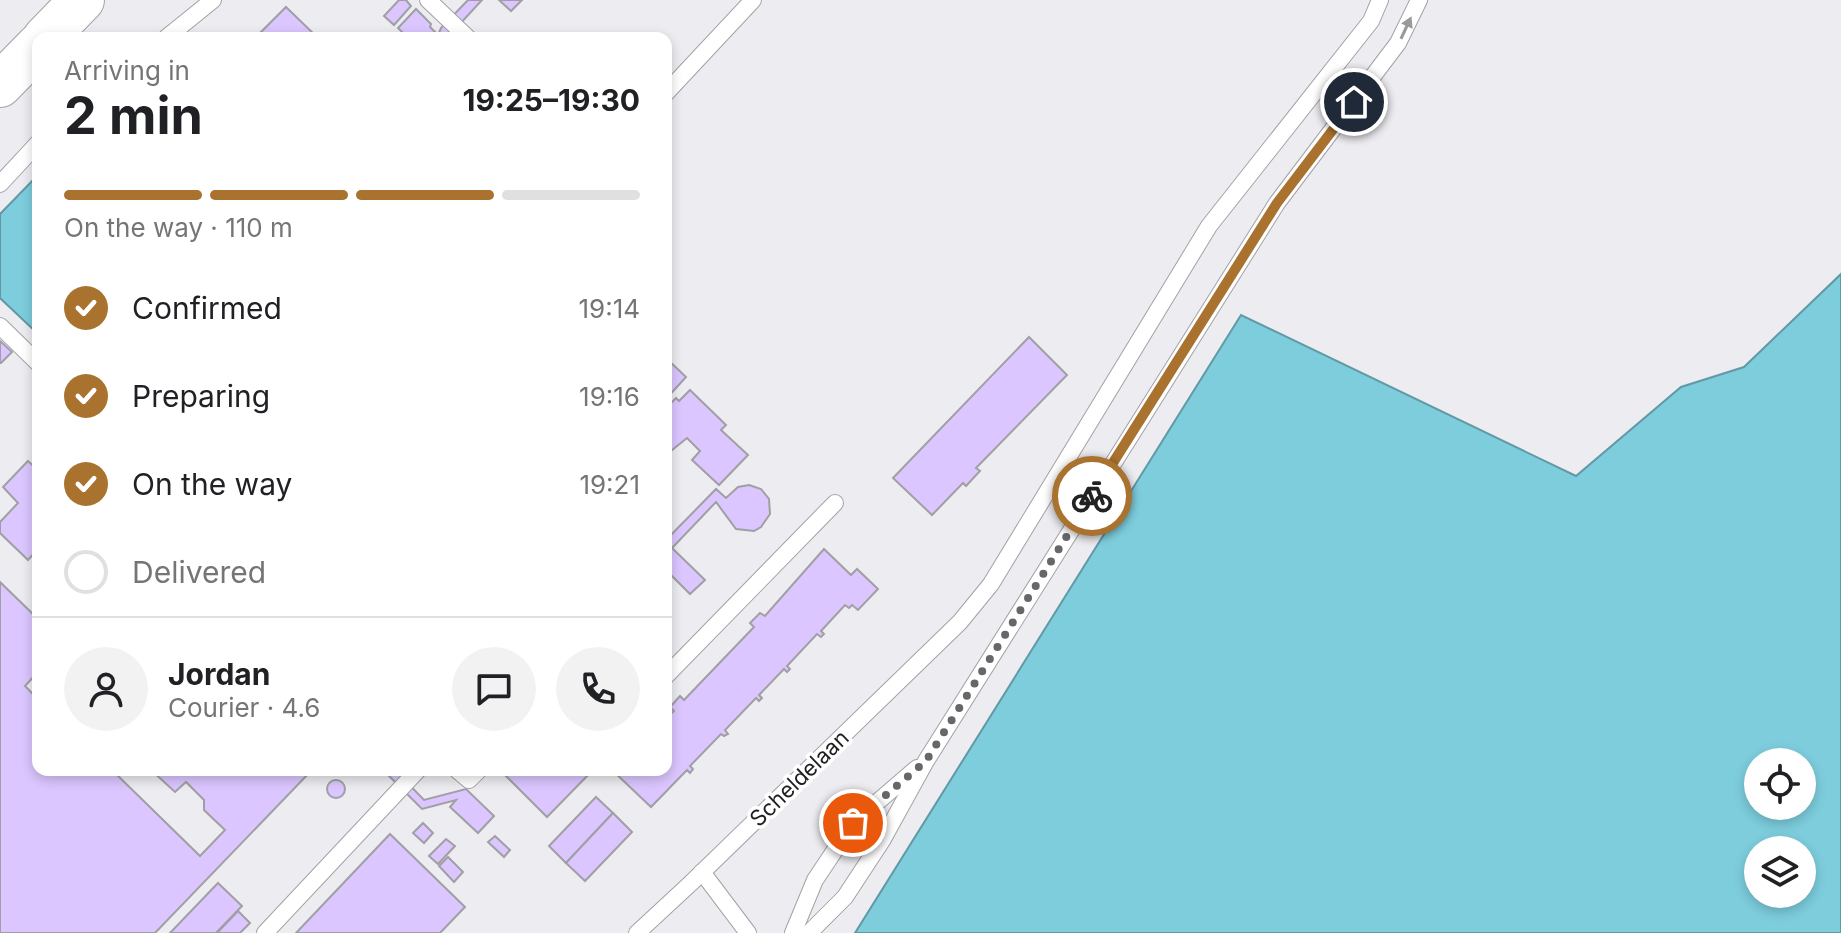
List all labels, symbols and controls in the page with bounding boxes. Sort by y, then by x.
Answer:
one-way arrow [1399,16,1413,40]
text: Arriving in [64,55,190,86]
pin [1320,68,1388,136]
icon: home [1332,80,1376,124]
text: 19:25–19:30 [462,82,640,118]
text: 2 min [64,84,203,147]
text: On the way · 110 m [64,212,293,243]
icon: check [64,286,108,330]
text: Confirmed [132,290,282,326]
text: 19:14 [578,293,640,324]
icon: check [64,374,108,418]
text: Preparing [132,378,270,414]
text: 19:16 [579,381,640,412]
courier [1052,456,1132,536]
icon: check [64,462,108,506]
text: On the way [132,466,292,502]
text: 19:21 [579,469,640,500]
icon: bike [1070,474,1114,518]
text: Delivered [132,554,266,590]
button: person [64,647,148,731]
button: chat [452,647,536,731]
button: phone [556,647,640,731]
text: Jordan [168,656,270,692]
text: Courier · 4.6 [168,692,320,723]
street label: Scheldelaan [744,724,854,832]
map controls [1744,748,1816,908]
button: locate [1744,748,1816,820]
pin [819,789,887,857]
icon: bag [831,801,875,845]
button: layers [1744,836,1816,908]

